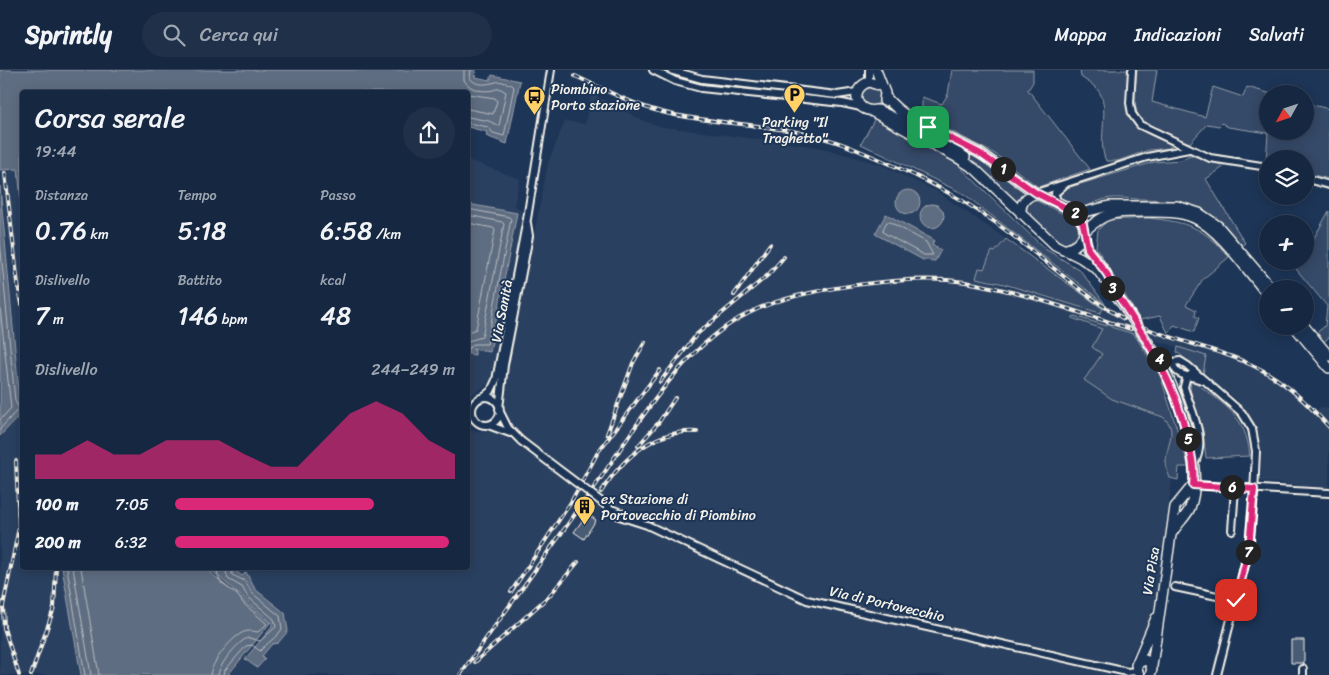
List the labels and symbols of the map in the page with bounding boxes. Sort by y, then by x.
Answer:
place label: Piombino Porto stazione [551,77,640,118]
parking icon: Parking "Il Traghetto" [783,82,807,113]
bus stop icon: Piombino Porto stazione [523,85,547,116]
north arrow [1259,85,1314,140]
pin [907,106,949,148]
place label: Parking "Il Traghetto" [762,110,829,151]
pin: 1 [990,156,1016,182]
pin: 2 [1062,200,1088,226]
pin: 3 [1100,276,1124,300]
street label: Via Sanità [484,278,520,344]
pin: 4 [1146,346,1172,372]
pin: 5 [1176,426,1200,452]
pin: 6 [1220,474,1244,500]
place label: ex Stazione di Portovecchio di Piombino [601,487,756,528]
building icon: ex Stazione di Portovecchio di Piombino [573,495,597,526]
pin: 7 [1236,540,1260,564]
street label: Via Pisa [1135,545,1167,597]
street label: Via di Portovecchio [827,579,947,629]
pin [1215,579,1257,621]

